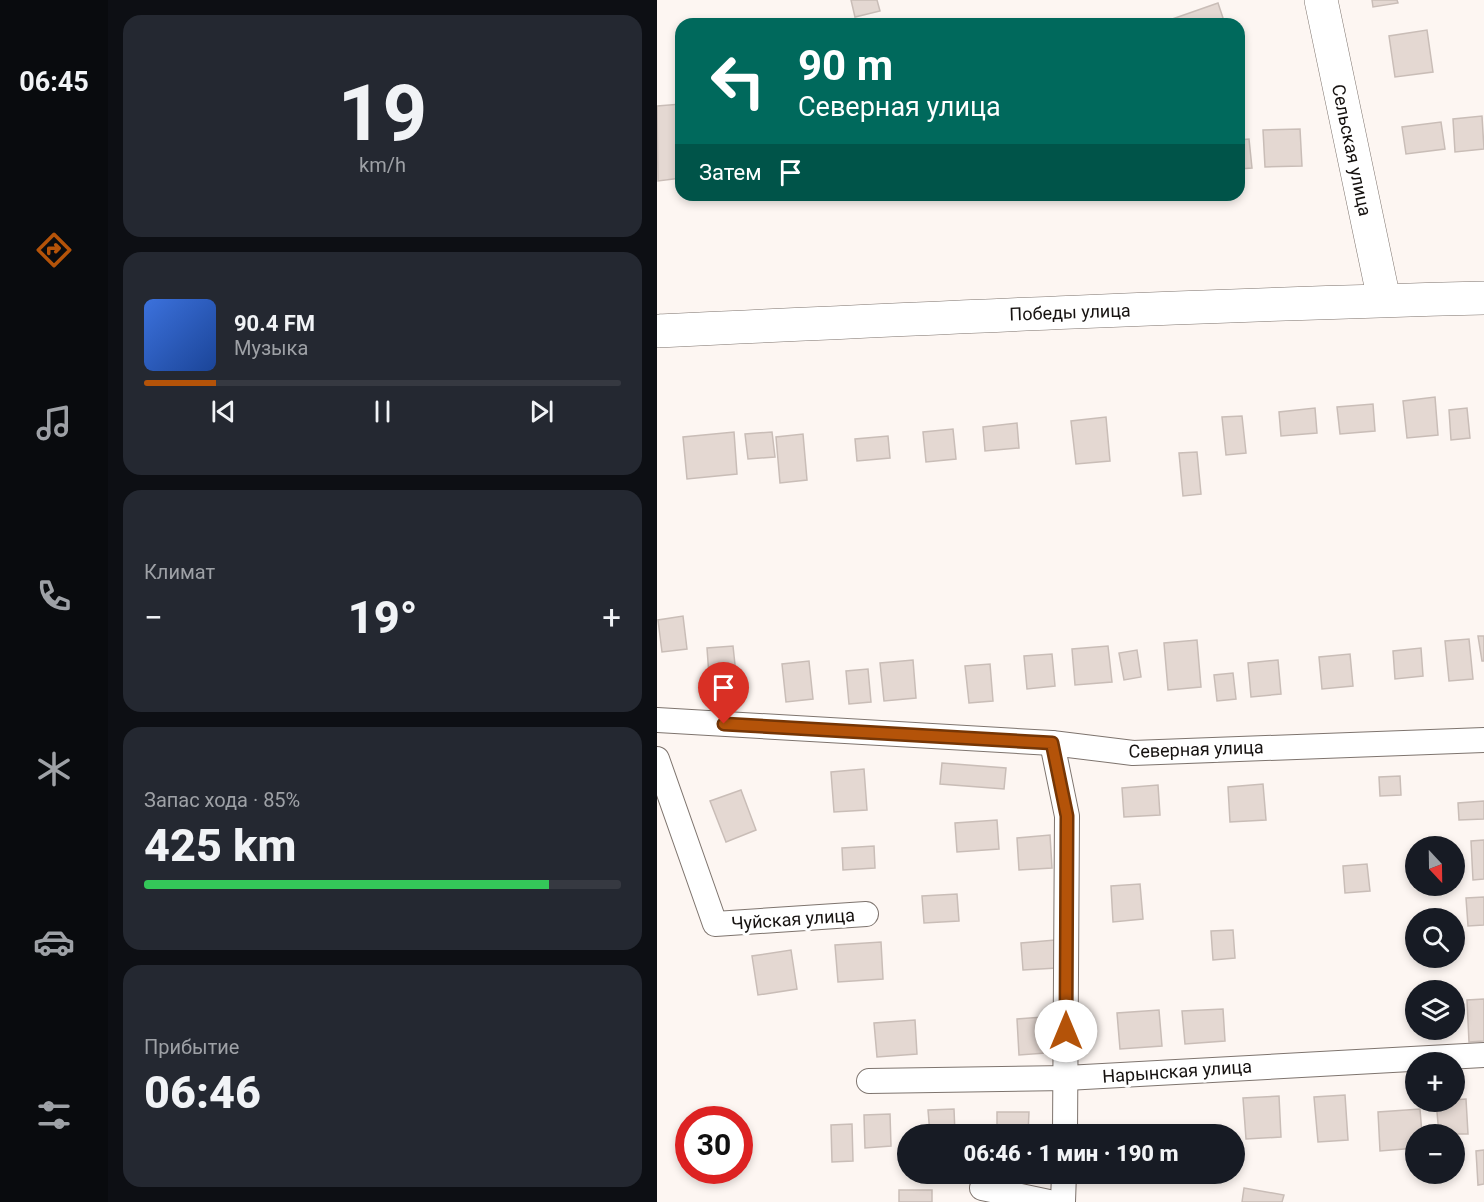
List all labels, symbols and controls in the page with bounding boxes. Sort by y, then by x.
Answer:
text: 90 m [798,41,893,90]
icon: left [699,42,777,120]
text: 06:45 [19,66,89,98]
text: 19 [338,68,427,159]
street label: Сельская улица [1328,82,1376,218]
text: Северная улица [798,91,1001,123]
text: km/h [359,153,406,177]
icon: arrive [774,156,807,189]
text: Затем [699,160,762,185]
icon: directions [33,229,75,271]
street label: Победы улица [1009,299,1131,325]
text: 90.4 FM [234,311,315,336]
text: Музыка [234,336,308,360]
icon: previous [207,395,240,428]
icon: pause [366,395,399,428]
icon: next [525,395,558,428]
icon: music [33,402,75,444]
text: Климат [144,560,215,584]
icon: phone [33,575,75,617]
text: 19° [348,591,417,644]
text: − [144,598,163,637]
text: + [602,598,621,637]
pin [698,662,749,724]
icon: arrive [707,671,740,704]
street label: Северная улица [1128,736,1264,762]
icon: climate [33,748,75,790]
text: Запас хода · 85% [144,788,300,812]
text: 425 km [144,819,296,872]
north arrow [1405,836,1465,896]
map controls [1405,836,1465,1184]
street label: Чуйская улица [730,904,856,934]
button: search [1405,908,1465,968]
icon: car [33,921,75,963]
button: layers [1405,980,1465,1040]
position arrow [1034,999,1098,1063]
text: Прибытие [144,1035,239,1059]
button: + [1405,1052,1465,1112]
street label: Нарынская улица [1102,1055,1252,1087]
text: 06:46 [144,1066,261,1119]
icon: filters [33,1094,75,1136]
speed limit sign: 30 [675,1106,753,1184]
button: − [1405,1124,1465,1184]
text: 06:46 · 1 мин · 190 m [963,1141,1179,1166]

